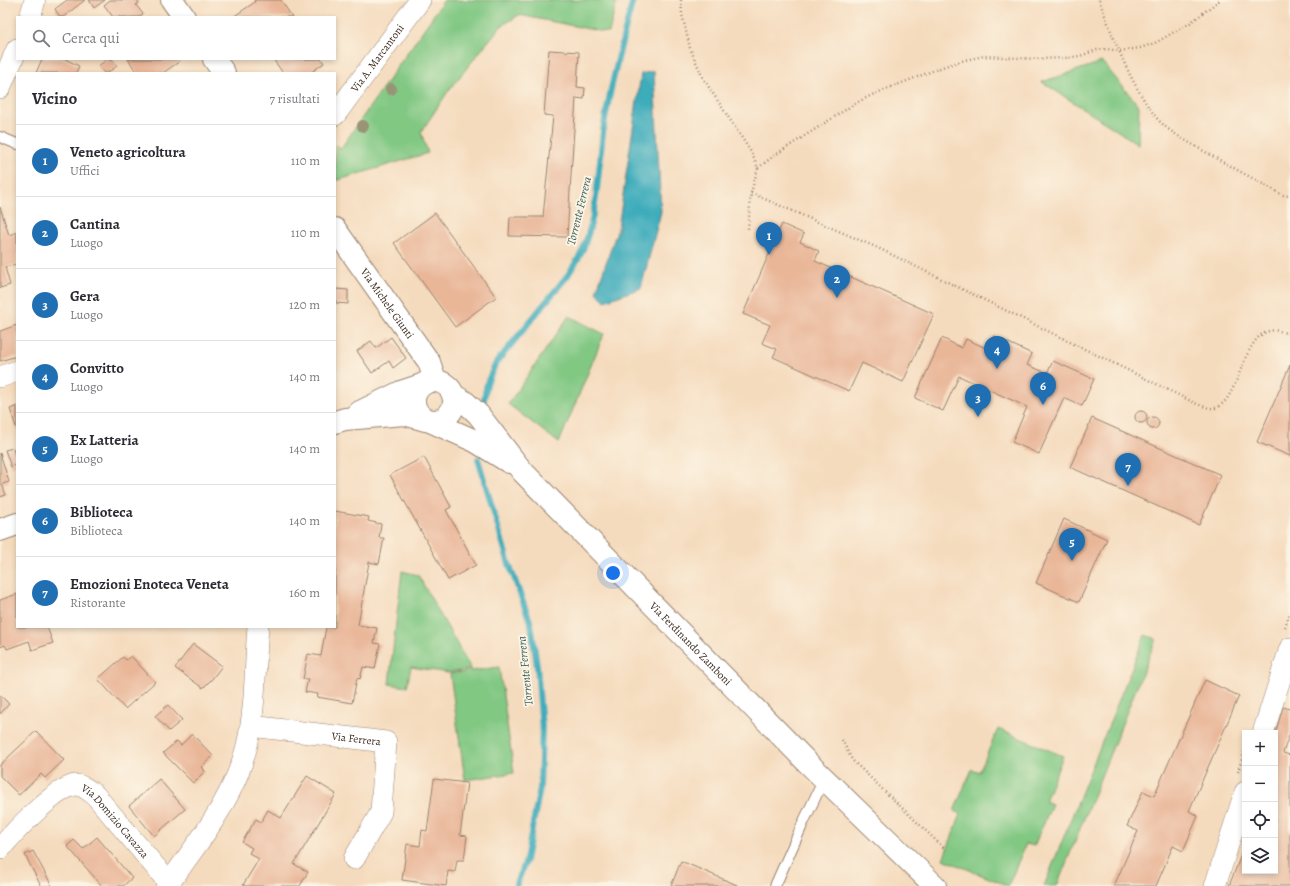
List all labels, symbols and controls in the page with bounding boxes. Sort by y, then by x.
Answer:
search box [16,16,336,60]
street label: Via A. Marcantoni [347,21,408,96]
icon: search [30,27,52,49]
text: Cerca qui [62,28,120,48]
text: Vicino [32,87,77,110]
text: 7 risultati [270,90,320,107]
text: Veneto agricoltura [70,142,186,162]
text: 1 [43,152,47,169]
text: 110 m [291,152,320,169]
text: Uffici [70,162,100,179]
water label: Torrente Ferrera [563,175,595,247]
text: Cantina [70,214,120,234]
pin: 1 [756,222,782,255]
text: 2 [42,224,48,241]
text: 110 m [291,224,320,241]
text: Luogo [70,234,103,251]
street label: Via Michele Giunti [356,264,417,342]
pin: 2 [824,265,850,298]
text: Gera [70,286,100,306]
text: 3 [42,296,48,313]
text: 120 m [289,296,320,313]
text: Luogo [70,306,103,323]
pin: 4 [984,336,1010,369]
text: Convitto [70,358,124,378]
text: 4 [42,368,48,385]
text: 140 m [289,368,320,385]
pin: 6 [1030,372,1056,405]
text: Luogo [70,378,103,395]
pin: 3 [965,384,991,417]
text: Ex Latteria [70,430,139,450]
text: 5 [42,440,48,457]
text: 140 m [289,440,320,457]
text: Luogo [70,450,103,467]
pin: 7 [1115,453,1141,486]
text: Biblioteca [70,502,133,522]
text: 6 [42,512,48,529]
text: 140 m [289,512,320,529]
text: Biblioteca [70,522,123,539]
pin: 5 [1059,528,1085,561]
your location [603,563,623,583]
text: Emozioni Enoteca Veneta [70,574,229,594]
text: 7 [42,584,48,601]
text: 160 m [289,584,320,601]
text: Ristorante [70,594,126,611]
street label: Via Ferdinando Zamboni [645,598,735,689]
water label: Torrente Ferrera [513,635,537,707]
street label: Via Ferrera [330,729,382,749]
map controls [1242,730,1278,874]
button: + [1242,730,1278,766]
button: − [1242,766,1278,802]
street label: Via Domizio Cavazza [78,780,152,862]
button: locate [1242,802,1278,838]
button: layers [1242,838,1278,874]

